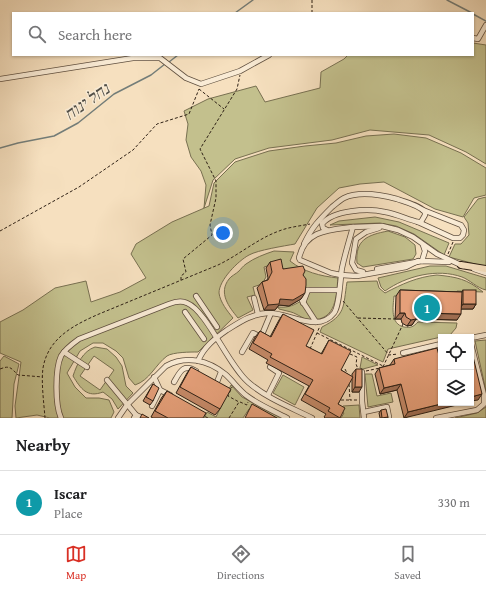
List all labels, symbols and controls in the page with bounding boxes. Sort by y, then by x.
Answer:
search box [12,12,474,56]
icon: search [26,23,48,45]
text: Search here [58,24,132,45]
water label: נחל ינוח [58,75,115,126]
your location [213,223,233,243]
pin: 1 [414,293,440,323]
map controls [438,334,474,406]
button: locate [438,334,474,370]
button: layers [438,370,474,406]
text: Nearby [16,432,70,457]
text: Iscar [54,483,87,504]
text: 1 [26,493,32,512]
text: 330 m [438,493,470,512]
text: Place [54,504,83,523]
tab: Map [65,543,87,583]
tab: Directions [217,543,264,583]
tab: Saved [394,543,421,583]

